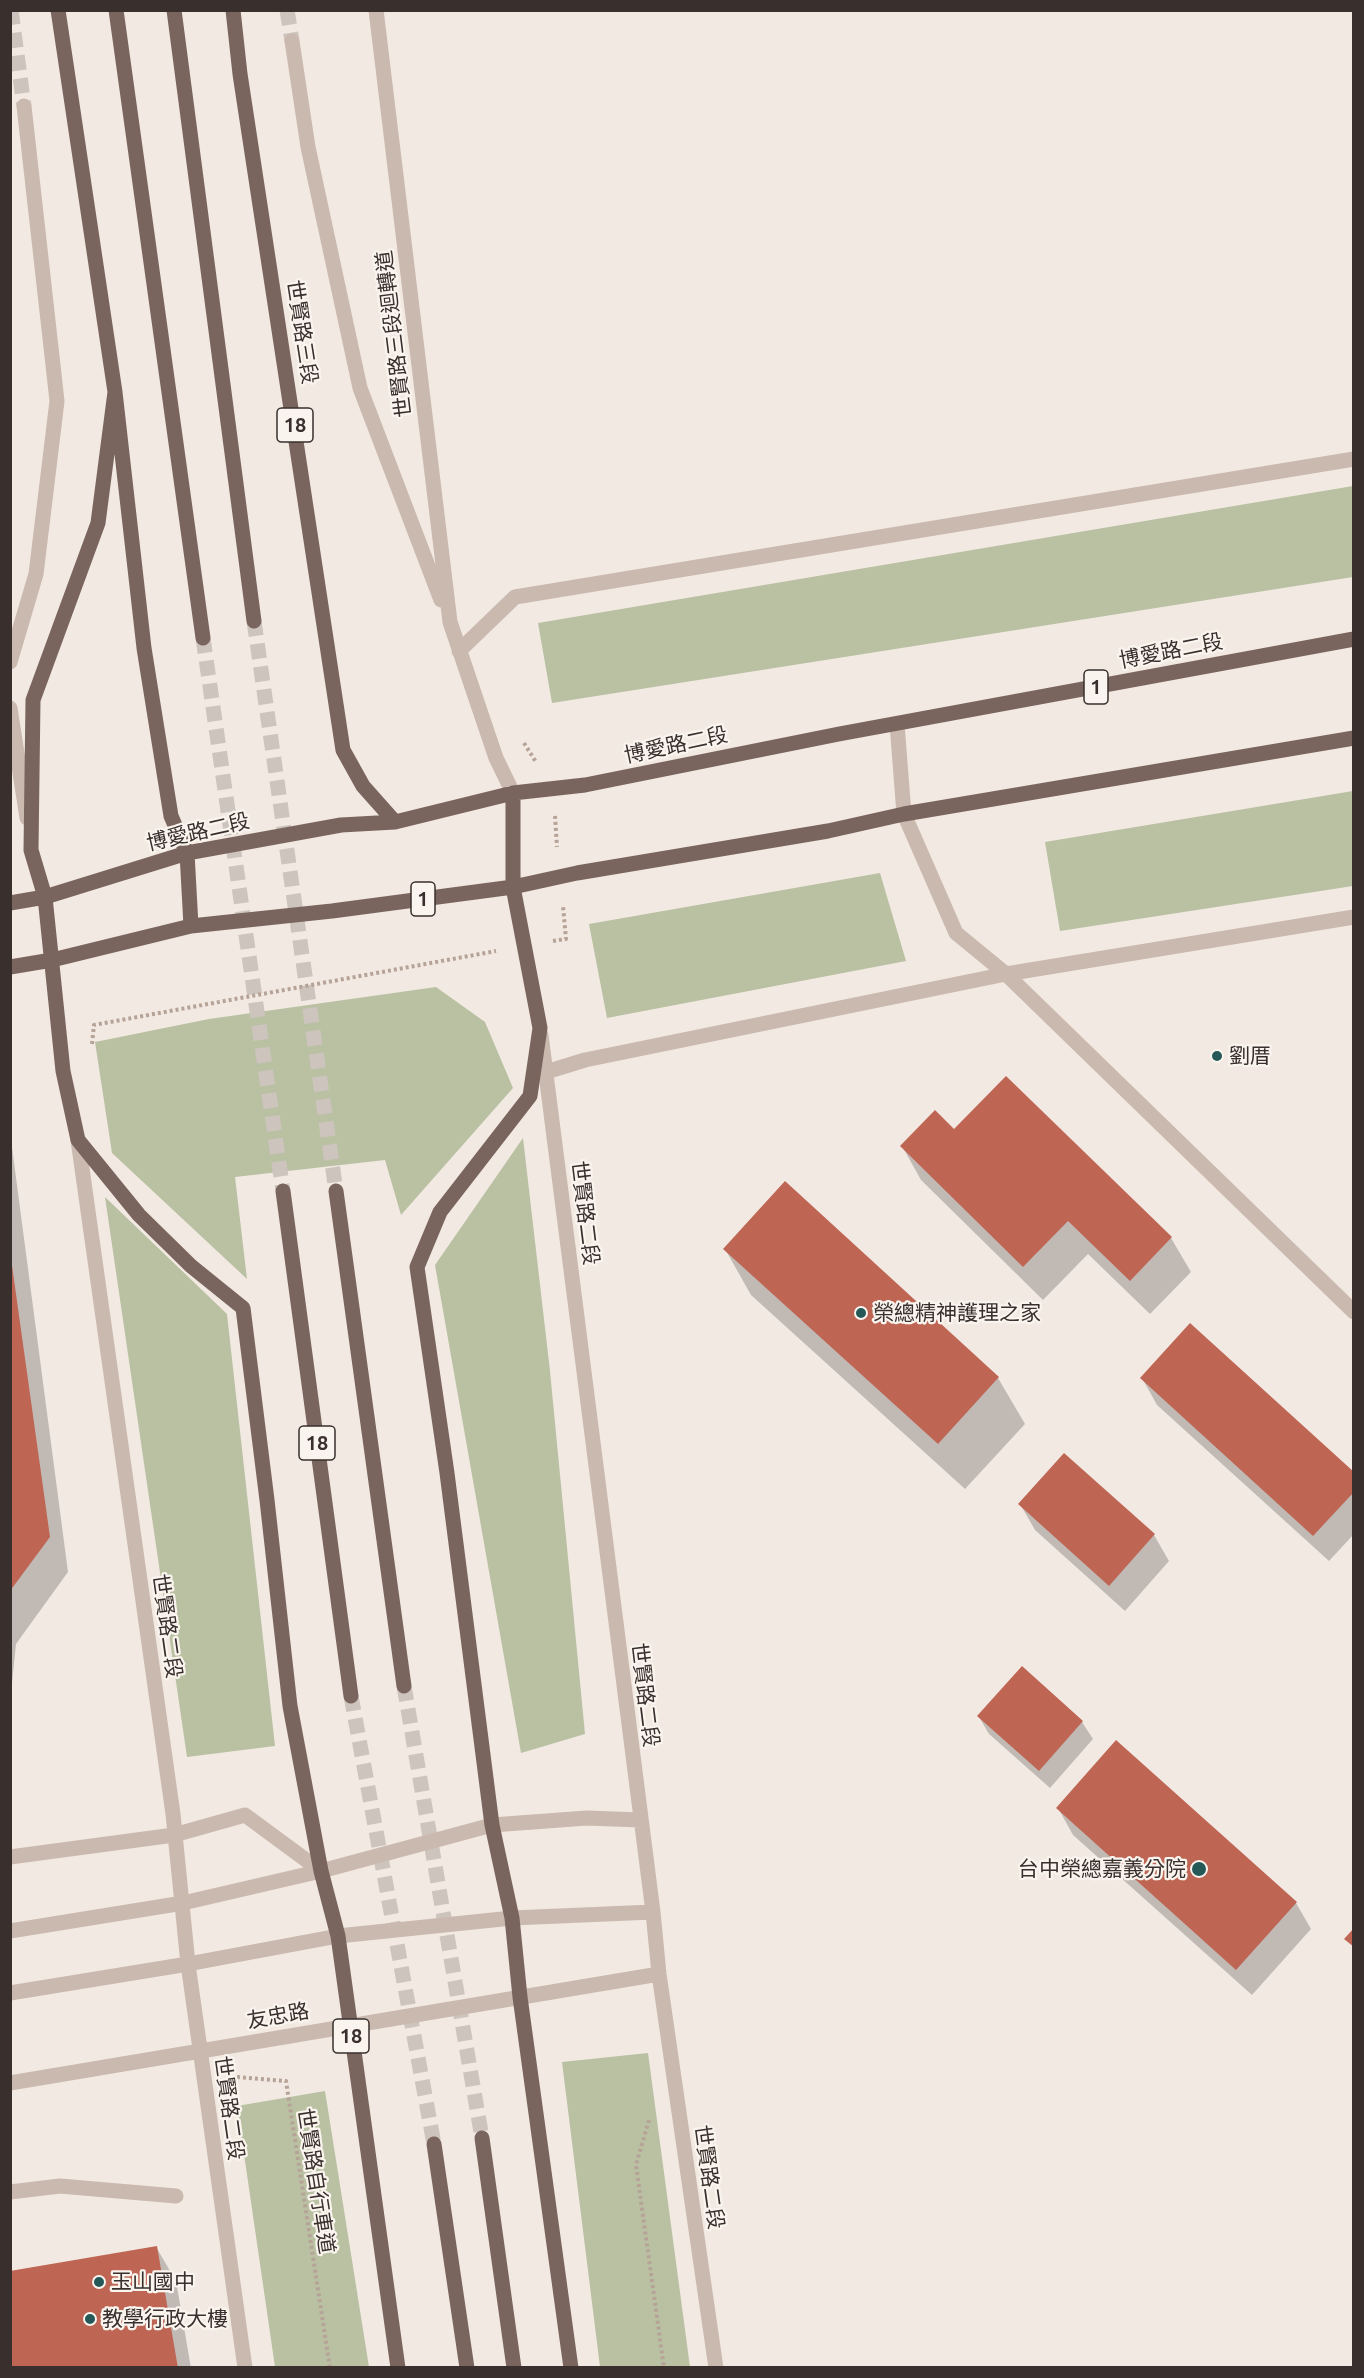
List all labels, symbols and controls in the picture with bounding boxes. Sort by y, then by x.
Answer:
street label: 世賢路三段迴轉道 [371,249,417,419]
street label: 世賢路三段 [281,278,323,386]
road number: 18 [277,408,313,442]
street label: 博愛路二段 [1117,629,1225,673]
road number: 1 [1084,670,1108,704]
street label: 博愛路二段 [622,722,730,768]
street label: 博愛路二段 [144,808,252,856]
road number: 1 [411,882,435,916]
place label: 劉厝 [1229,1043,1271,1069]
marker: 劉厝 [1210,1049,1224,1063]
street label: 世賢路二段 [566,1159,604,1267]
place label: 榮總精神護理之家 [873,1300,1041,1326]
marker: 榮總精神護理之家 [854,1306,868,1320]
road number: 18 [299,1426,335,1460]
street label: 世賢路二段 [147,1572,187,1680]
street label: 世賢路二段 [626,1641,664,1749]
place label: 台中榮總嘉義分院 [1018,1856,1186,1882]
marker: 台中榮總嘉義分院 [1190,1860,1208,1878]
street label: 友忠路 [245,1998,311,2034]
road number: 18 [333,2019,369,2053]
street label: 世賢路二段 [209,2054,249,2162]
street label: 世賢路自行車道 [292,2106,340,2256]
street label: 世賢路二段 [689,2123,729,2231]
place label: 玉山國中 [111,2269,195,2295]
marker: 玉山國中 [92,2275,106,2289]
place label: 教學行政大樓 [102,2306,228,2332]
marker: 教學行政大樓 [83,2312,97,2326]

